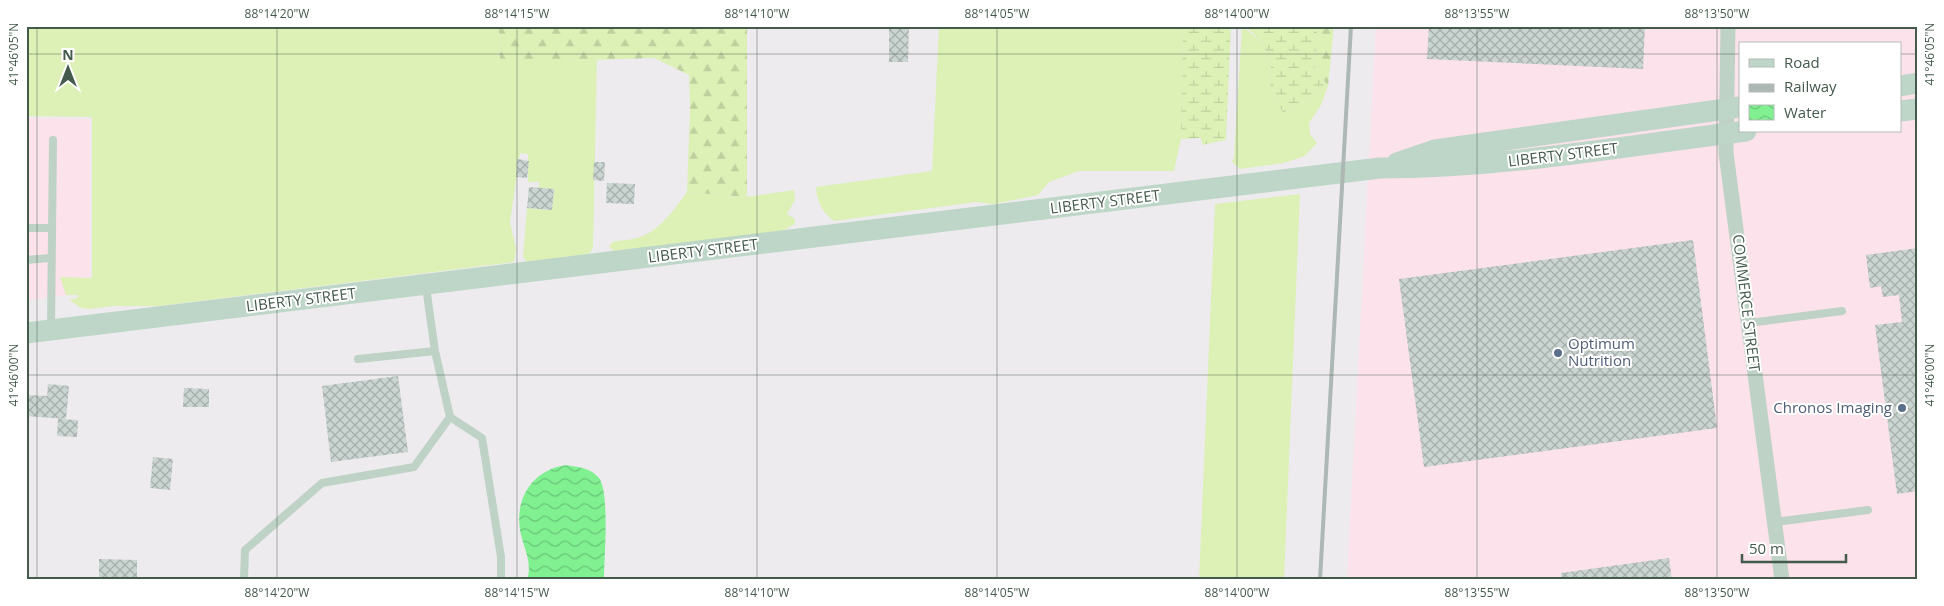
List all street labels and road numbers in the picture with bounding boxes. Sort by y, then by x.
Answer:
street label: LIBERTY STREET [1507,137,1620,171]
street label: LIBERTY STREET [1049,184,1162,218]
street label: LIBERTY STREET [647,233,760,267]
street label: COMMERCE STREET [1729,233,1765,373]
street label: LIBERTY STREET [245,282,358,316]

